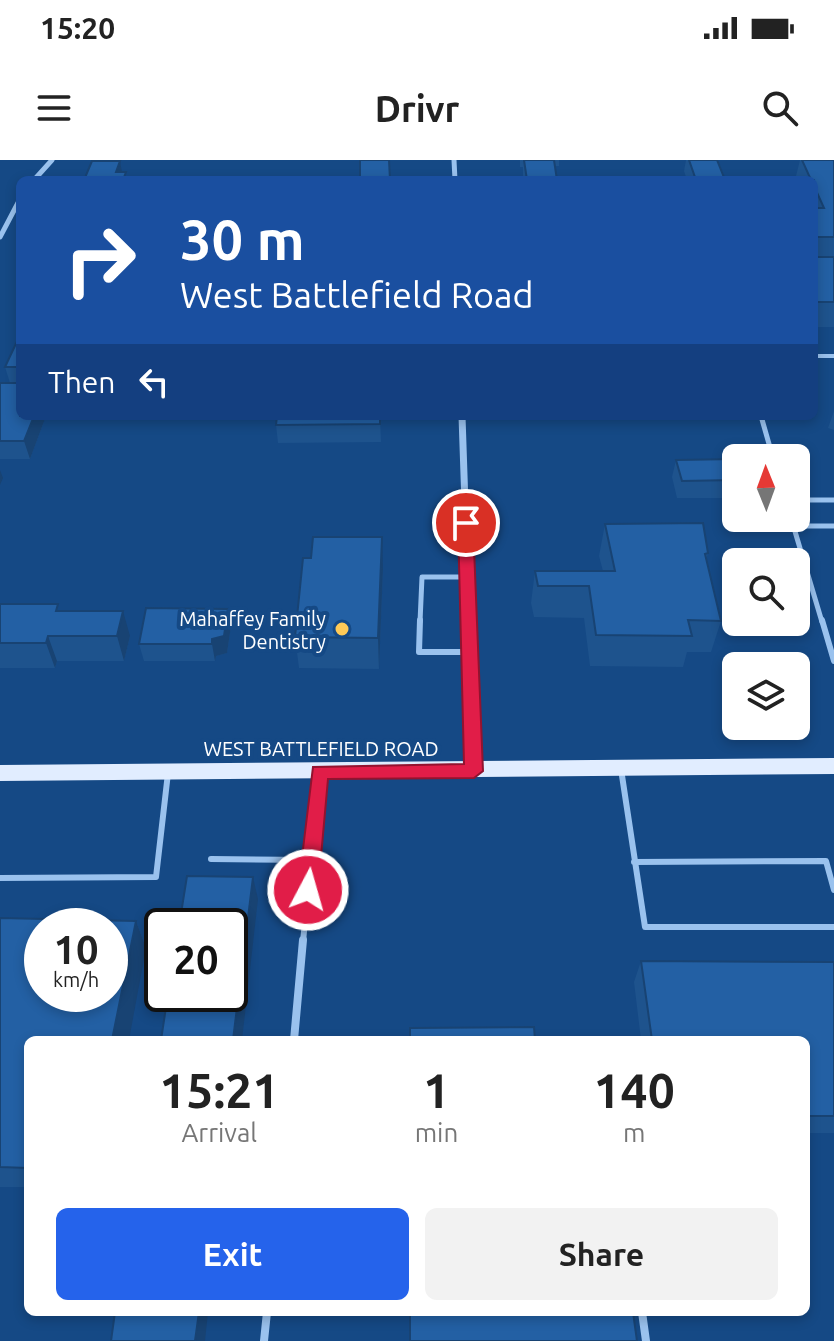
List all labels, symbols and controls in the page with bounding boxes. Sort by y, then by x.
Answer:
text: 15:20 [40,11,115,45]
icon: menu [32,86,76,130]
icon: search [758,86,802,130]
text: Drivr [375,88,459,129]
icon: right [48,208,152,312]
text: 30 m [180,208,305,271]
text: West Battlefield Road [180,274,534,315]
icon: left [132,360,176,404]
text: Then [48,365,116,399]
north arrow [722,444,810,532]
map controls [722,444,810,740]
pin [432,489,500,557]
icon: arrive [444,501,488,545]
button: search [722,548,810,636]
place label: Mahaffey Family Dentistry [179,607,326,653]
marker: Mahaffey Family Dentistry [333,620,351,638]
button: layers [722,652,810,740]
street label: WEST BATTLEFIELD ROAD [203,737,439,760]
position arrow [266,848,350,932]
speed limit sign: 20 [144,908,248,1012]
text: 10 [53,927,99,972]
text: km/h [53,968,99,991]
text: 15:21 [159,1063,279,1117]
text: 1 [423,1063,450,1117]
text: 140 [594,1063,675,1117]
text: Arrival [181,1118,257,1147]
text: min [415,1118,458,1147]
text: m [623,1118,645,1147]
button: Exit [56,1208,409,1300]
button: Share [425,1208,778,1300]

